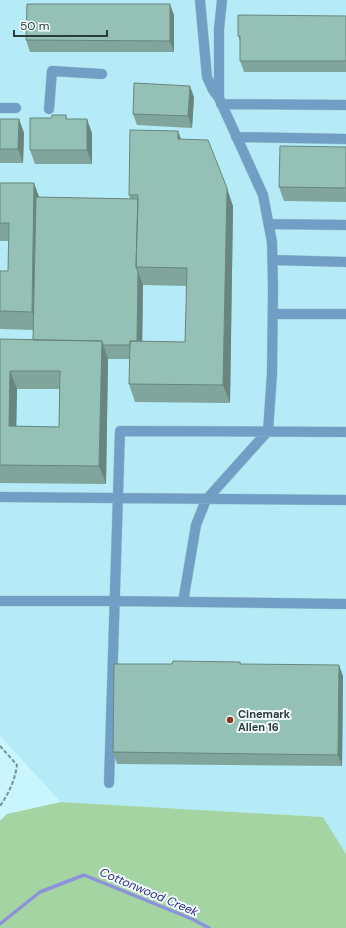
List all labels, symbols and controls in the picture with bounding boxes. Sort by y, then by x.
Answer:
scale bar [14,12,107,38]
text: 50 m [20,18,49,34]
place label: Cinemark Allen 16 [238,707,291,734]
marker: Cinemark Allen 16 [225,715,235,725]
water label: Cottonwood Creek [97,864,201,920]

